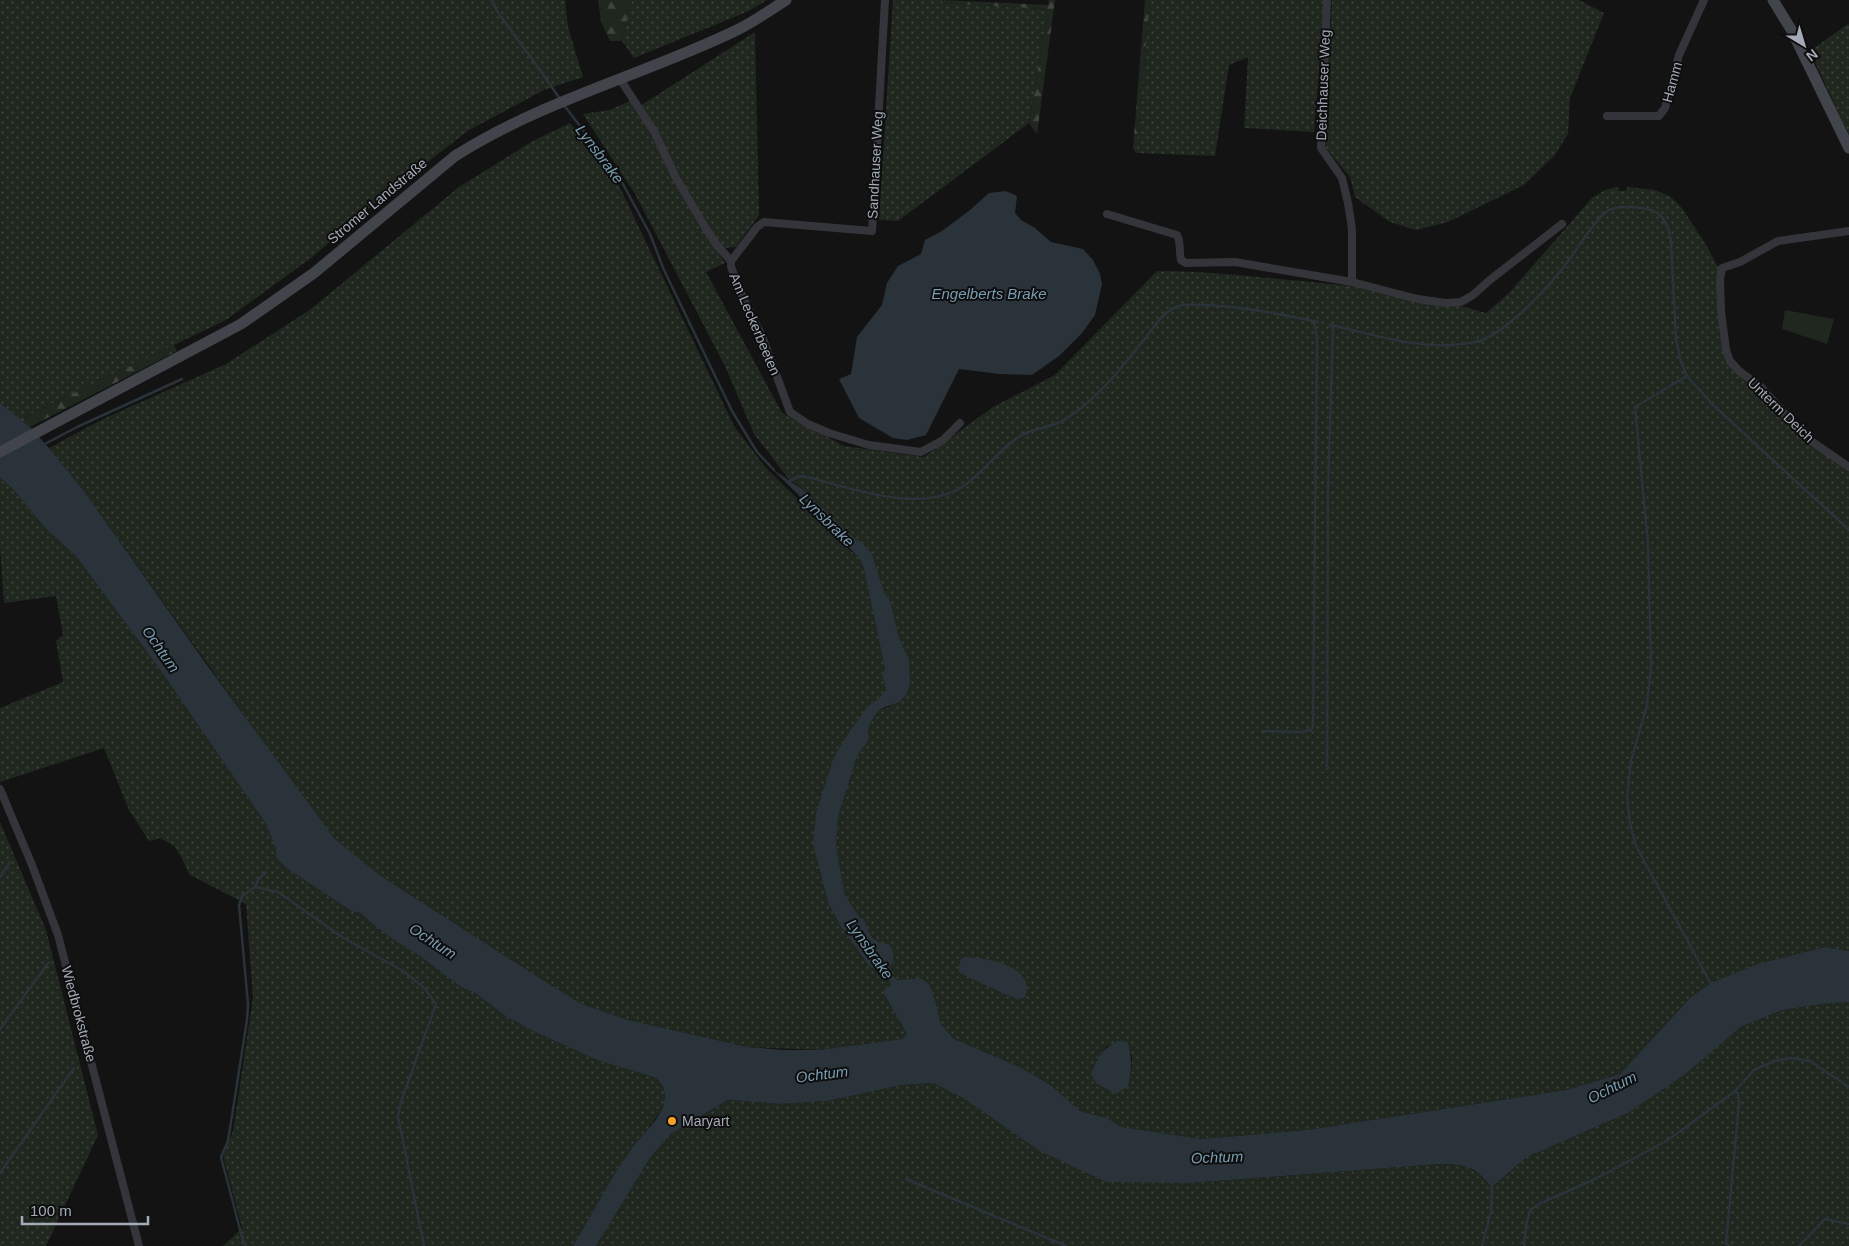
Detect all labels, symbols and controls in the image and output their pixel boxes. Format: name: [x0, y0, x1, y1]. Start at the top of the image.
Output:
north arrow: [1779, 20, 1829, 70]
street label: Deichhauser Weg: [1313, 29, 1333, 141]
text: N: [1803, 46, 1821, 65]
street label: Hamm: [1659, 60, 1685, 104]
street label: Sandhauser Weg: [864, 111, 886, 219]
water label: Lynsbrake: [572, 121, 628, 187]
street label: Stromer Landstraße: [324, 155, 430, 247]
street label: Am Leckerbeeten: [726, 270, 784, 378]
water label: Engelberts Brake: [931, 285, 1047, 302]
street label: Unterm Deich: [1745, 375, 1817, 445]
water label: Lynsbrake: [796, 490, 858, 550]
water label: Ochtum: [139, 623, 183, 675]
water label: Lynsbrake: [843, 916, 897, 982]
water label: Ochtum: [406, 920, 460, 962]
street label: Wiedbrokstraße: [58, 964, 100, 1064]
water label: Ochtum: [795, 1062, 849, 1086]
water label: Ochtum: [1585, 1068, 1639, 1106]
place label: Maryart: [682, 1113, 730, 1129]
marker: Maryart: [666, 1115, 678, 1127]
water label: Ochtum: [1190, 1148, 1244, 1166]
scale bar: [22, 1194, 149, 1226]
text: 100 m: [30, 1202, 72, 1219]

